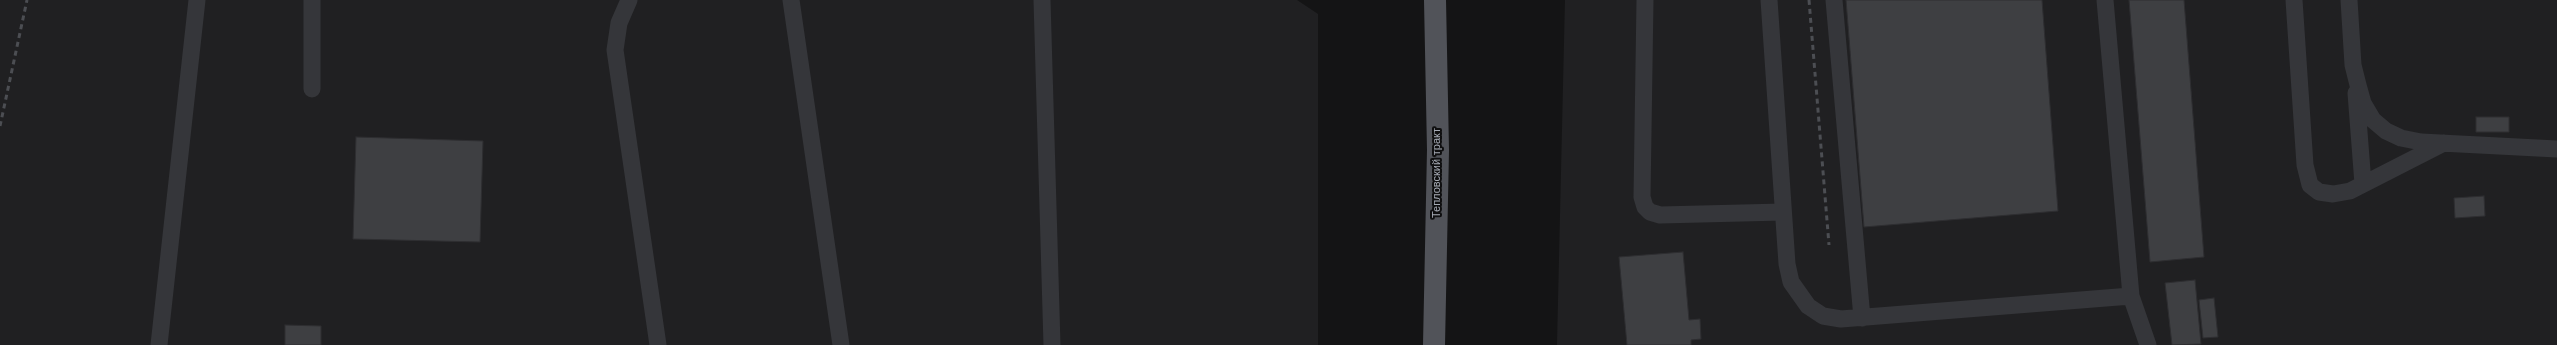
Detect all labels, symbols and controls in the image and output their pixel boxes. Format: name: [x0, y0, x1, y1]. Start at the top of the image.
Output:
street label: Тепловский тракт: [1430, 128, 1444, 218]

